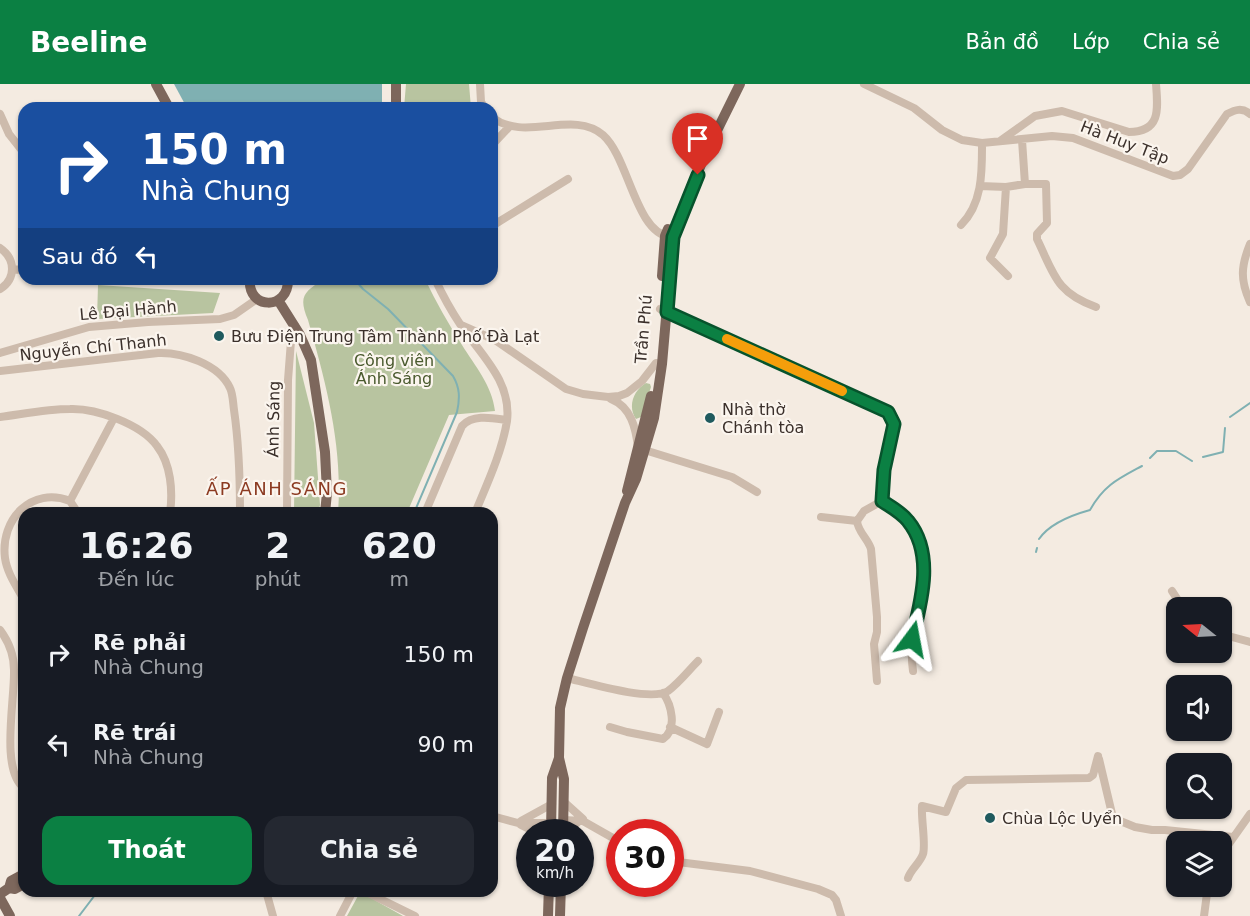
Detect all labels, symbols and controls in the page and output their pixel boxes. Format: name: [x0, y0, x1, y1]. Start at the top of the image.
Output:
text: Beeline: [30, 26, 147, 59]
text: Bản đồ: [965, 30, 1039, 54]
text: Lớp: [1072, 30, 1110, 54]
text: Chia sẻ: [1143, 30, 1220, 54]
pin: [672, 113, 723, 175]
street label: Hà Huy Tập: [1078, 117, 1172, 168]
icon: arrive: [681, 122, 714, 155]
text: 150 m: [141, 125, 287, 174]
icon: right: [42, 126, 120, 204]
text: Nhà Chung: [141, 175, 291, 206]
icon: left: [130, 240, 163, 273]
text: Sau đó: [42, 244, 118, 269]
street label: Trần Phú: [631, 294, 656, 365]
street label: Lê Đại Hành: [79, 297, 177, 324]
place label: Bưu Điện Trung Tâm Thành Phố Đà Lạt: [231, 327, 539, 346]
marker: Bưu Điện Trung Tâm Thành Phố Đà Lạt: [212, 329, 226, 343]
street label: Nguyễn Chí Thanh: [19, 330, 167, 365]
park label: Công viên Ánh Sáng: [354, 351, 434, 388]
street label: Ánh Sáng: [263, 381, 284, 457]
place label: Nhà thờ Chánh tòa: [722, 400, 804, 437]
marker: Nhà thờ Chánh tòa: [703, 411, 717, 425]
district label: ẤP ÁNH SÁNG: [206, 476, 348, 499]
text: 16:26: [79, 525, 194, 566]
text: 2: [265, 525, 290, 566]
text: 620: [362, 525, 437, 566]
text: Đến lúc: [98, 567, 174, 591]
text: phút: [255, 567, 301, 591]
text: m: [390, 567, 409, 591]
north arrow: [1166, 597, 1232, 663]
map controls: [1166, 597, 1232, 897]
position arrow: [880, 607, 944, 671]
text: Rẽ phải: [93, 630, 186, 655]
icon: right: [42, 638, 75, 671]
text: 150 m: [404, 642, 474, 667]
text: Nhà Chung: [93, 655, 204, 679]
button: sound: [1166, 675, 1232, 741]
text: Rẽ trái: [93, 720, 176, 745]
icon: left: [42, 728, 75, 761]
text: 90 m: [418, 732, 474, 757]
text: Nhà Chung: [93, 745, 204, 769]
button: search: [1166, 753, 1232, 819]
place label: Chùa Lộc Uyển: [1002, 809, 1122, 828]
marker: Chùa Lộc Uyển: [983, 811, 997, 825]
button: Thoát: [42, 816, 252, 885]
button: Chia sẻ: [264, 816, 474, 885]
speed limit sign: 30: [606, 819, 684, 897]
button: layers: [1166, 831, 1232, 897]
text: 20: [534, 833, 576, 868]
text: km/h: [536, 864, 574, 882]

